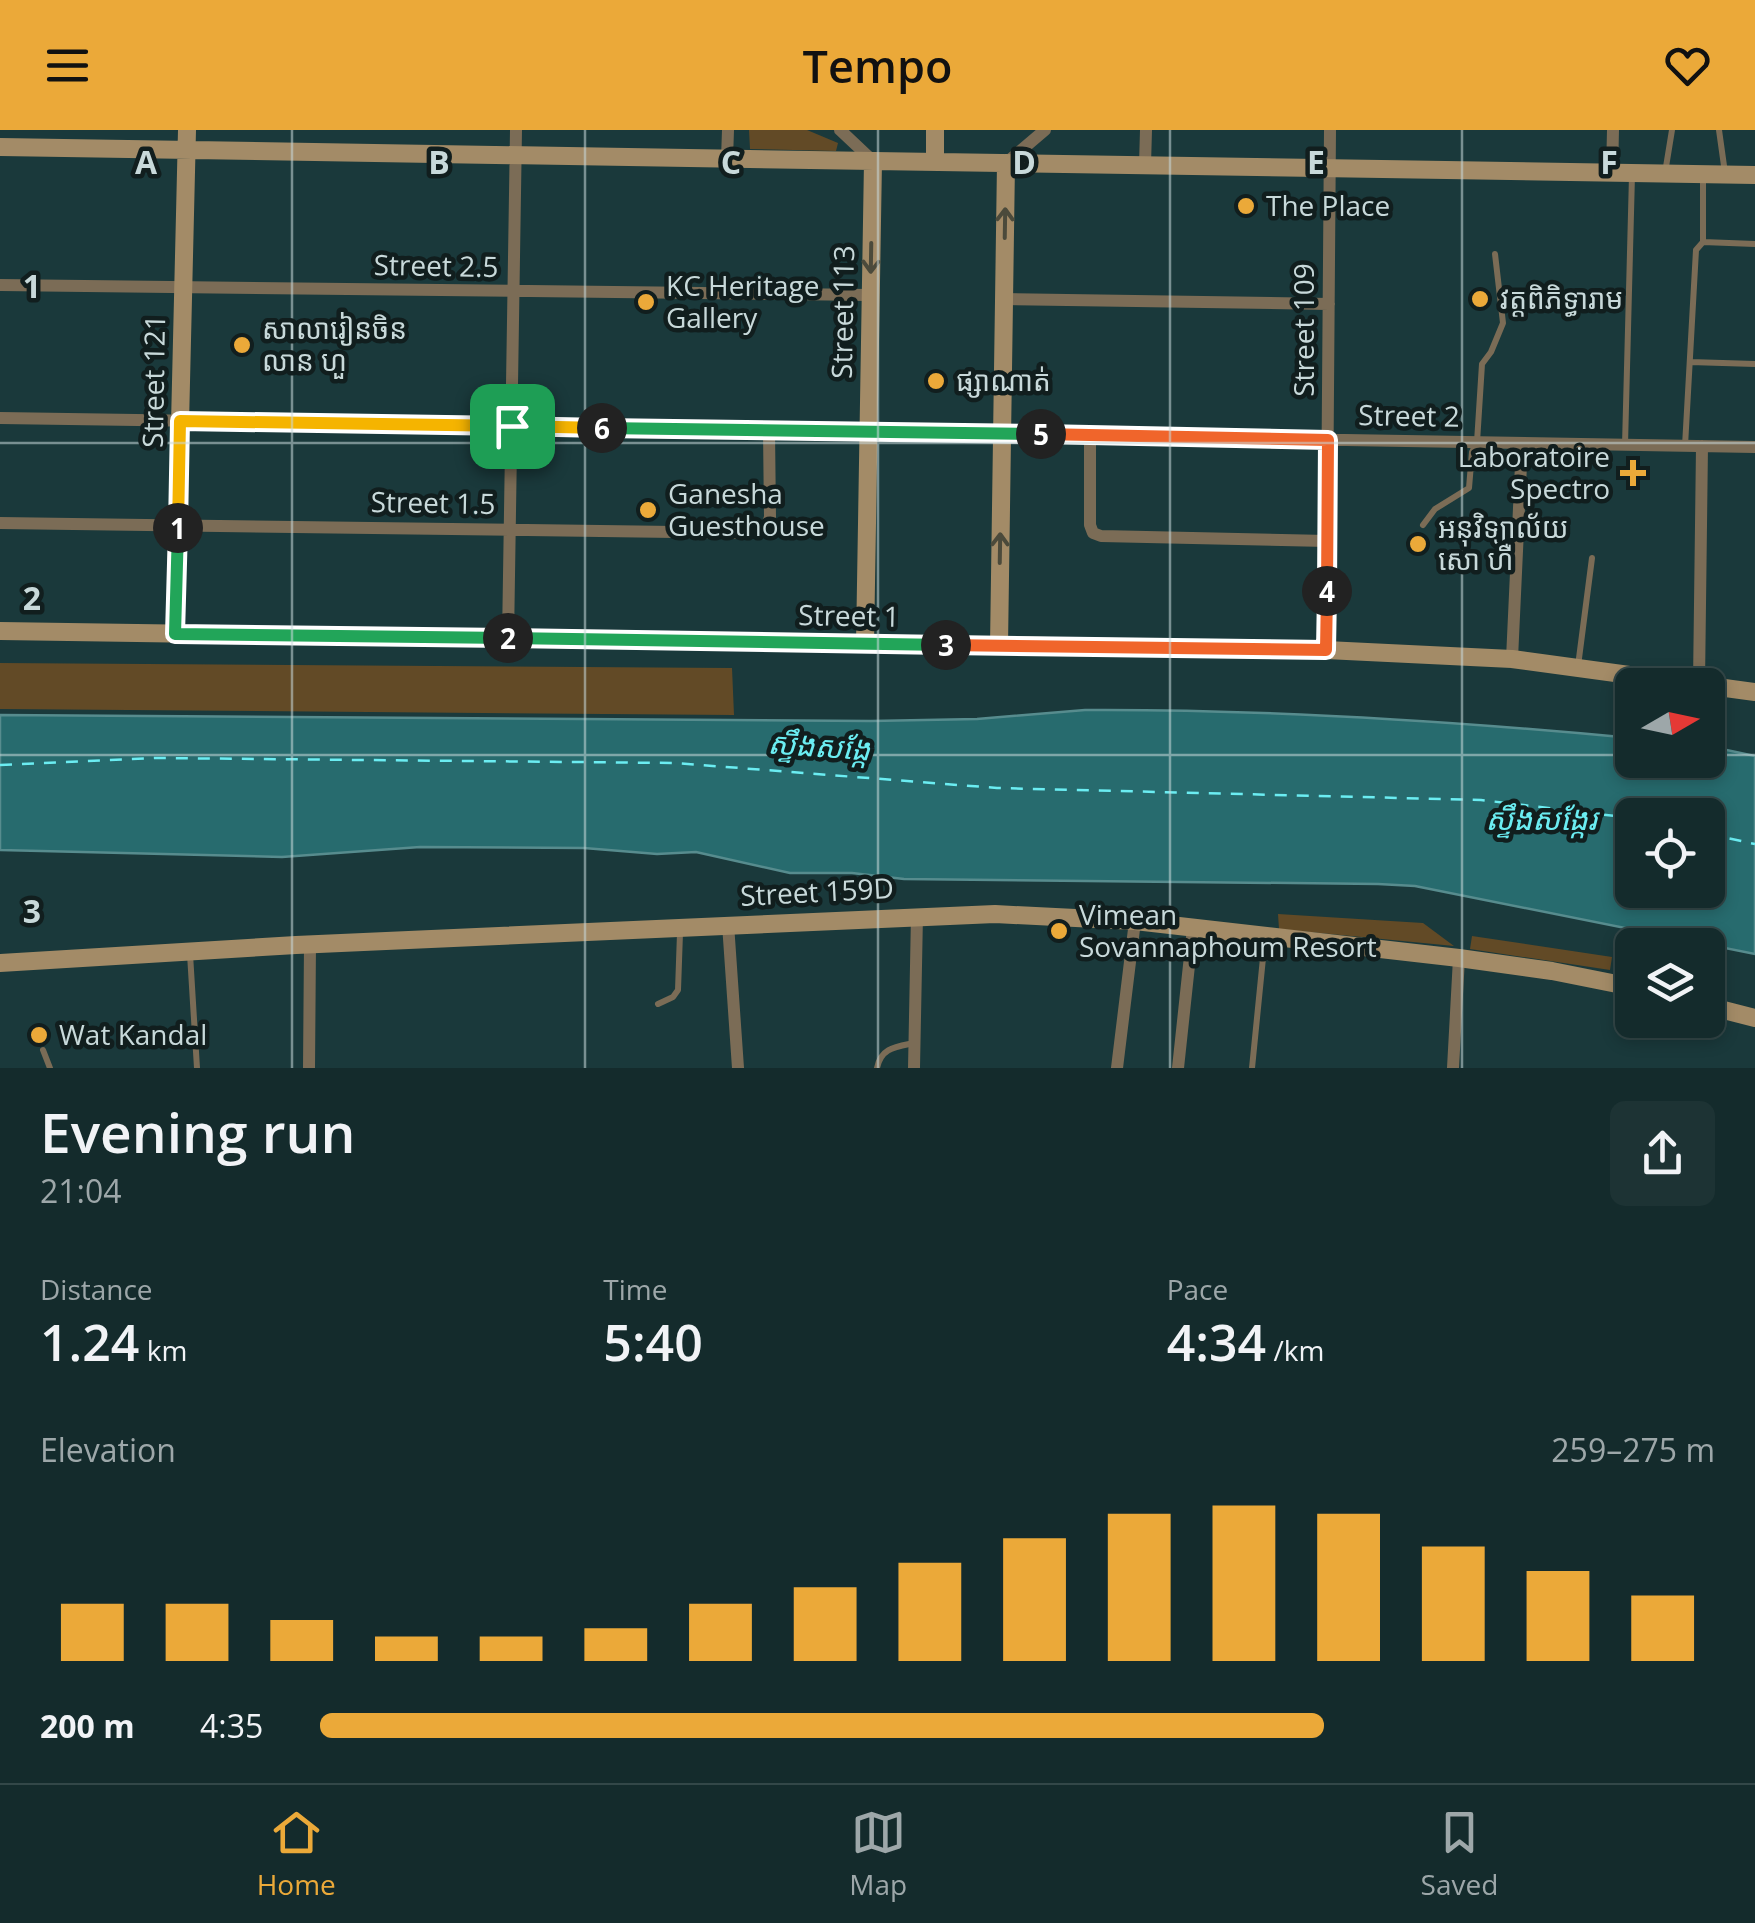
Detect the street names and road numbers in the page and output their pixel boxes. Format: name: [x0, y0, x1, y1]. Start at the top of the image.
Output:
street label: Street 2.5: [373, 245, 499, 285]
street label: Street 113: [822, 245, 862, 379]
street label: Street 109: [1284, 263, 1322, 397]
street label: Street 121: [133, 314, 173, 448]
street label: Street 2: [1358, 395, 1460, 435]
street label: Street 1.5: [370, 482, 496, 522]
street label: Street 1: [798, 595, 900, 635]
street label: Street 159D: [739, 868, 895, 914]

